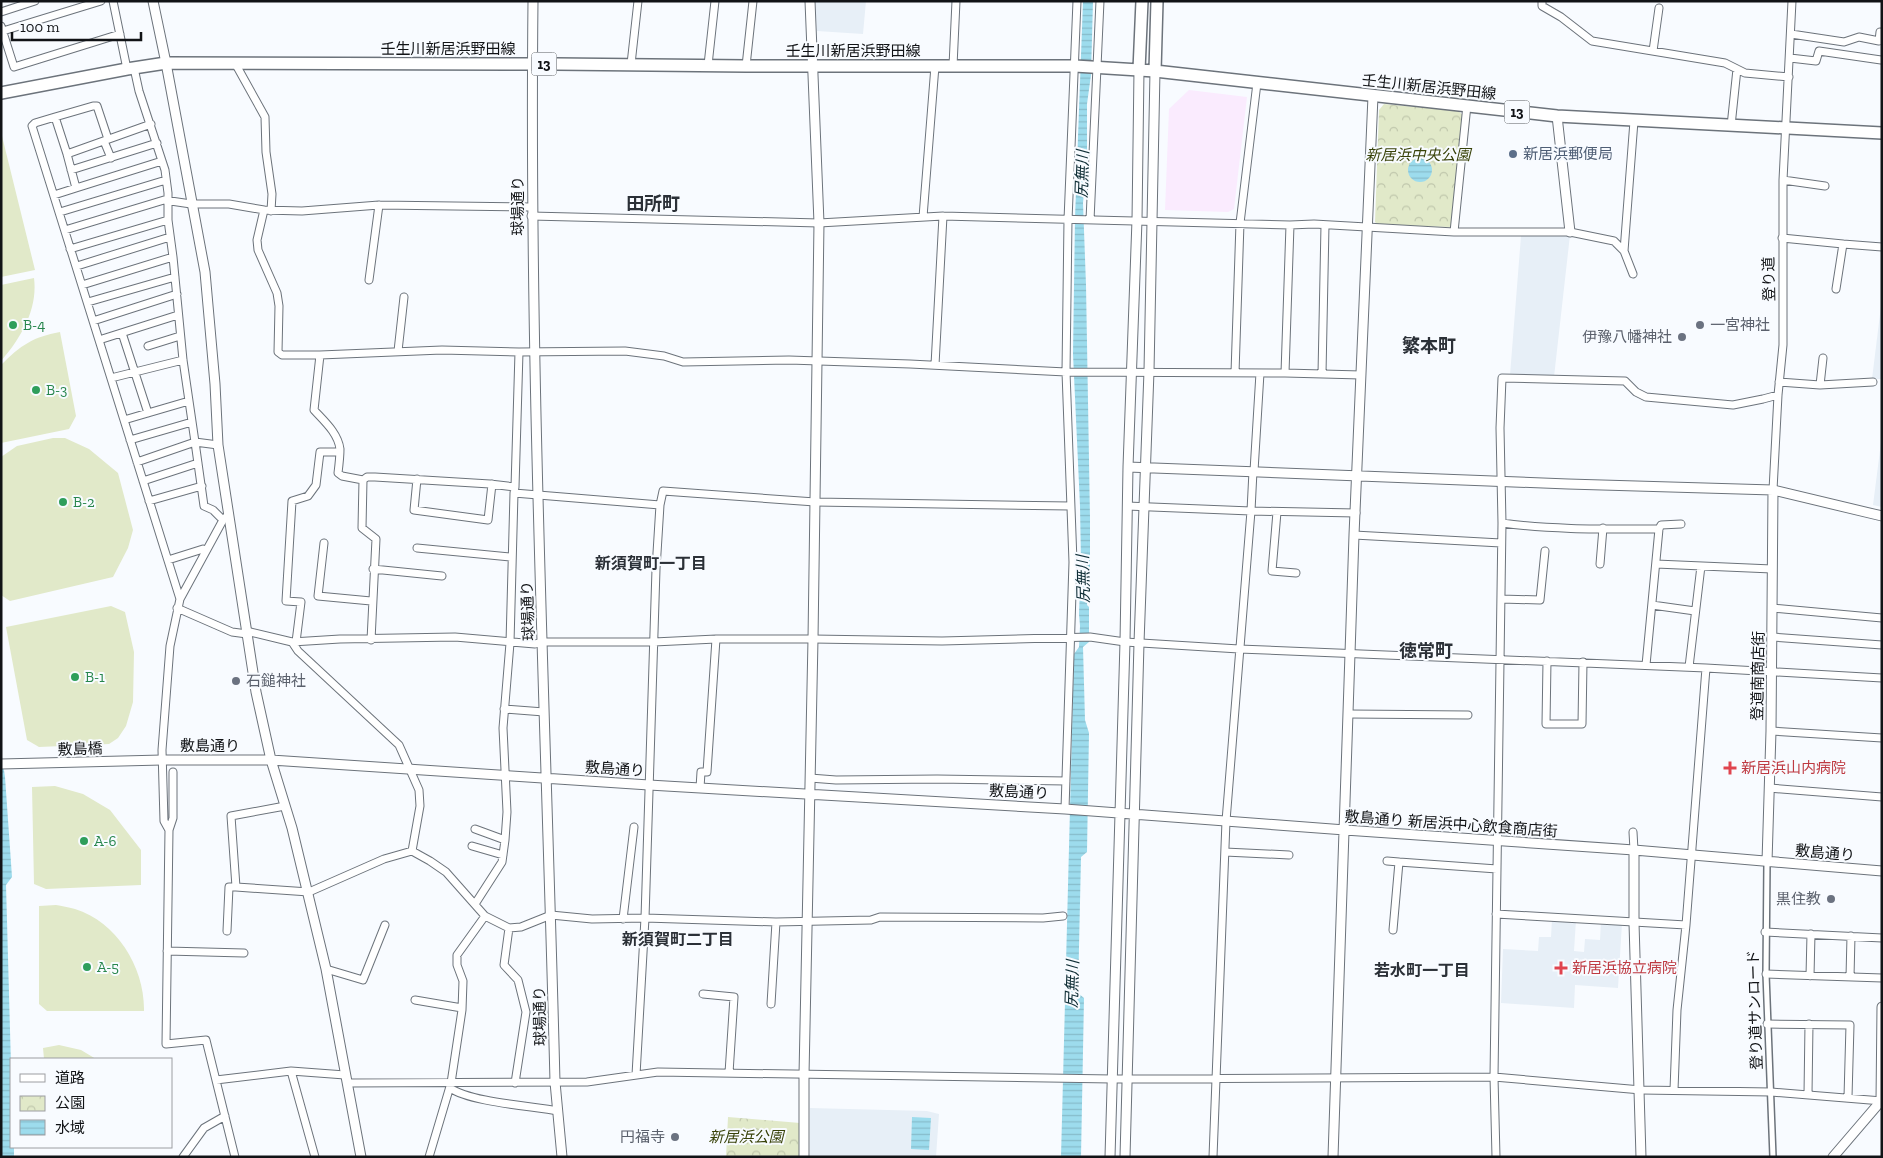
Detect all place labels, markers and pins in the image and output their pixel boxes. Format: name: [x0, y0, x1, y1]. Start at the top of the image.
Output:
place label: 新居浜郵便局: [1523, 145, 1613, 163]
marker: 新居浜郵便局: [1507, 148, 1519, 160]
place label: B-4: [23, 316, 45, 334]
place label: 一宮神社: [1710, 316, 1770, 334]
marker: B-4: [7, 319, 19, 331]
marker: 一宮神社: [1694, 319, 1706, 331]
place label: 伊豫八幡神社: [1582, 328, 1672, 346]
marker: 伊豫八幡神社: [1676, 331, 1688, 343]
place label: B-3: [46, 381, 67, 399]
marker: B-3: [30, 384, 42, 396]
place label: B-2: [73, 493, 95, 511]
marker: B-2: [57, 496, 69, 508]
place label: B-1: [85, 668, 105, 686]
marker: B-1: [69, 671, 81, 683]
place label: 石鎚神社: [246, 672, 306, 690]
marker: 石鎚神社: [230, 675, 242, 687]
place label: 新居浜山内病院: [1741, 759, 1846, 777]
marker: 新居浜山内病院: [1723, 761, 1737, 775]
place label: A-6: [94, 832, 117, 850]
marker: A-6: [78, 835, 90, 847]
place label: 黒住教: [1776, 890, 1821, 908]
marker: 黒住教: [1825, 893, 1837, 905]
place label: A-5: [97, 958, 119, 976]
place label: 新居浜協立病院: [1572, 959, 1677, 977]
marker: A-5: [81, 961, 93, 973]
marker: 新居浜協立病院: [1554, 961, 1568, 975]
place label: 円福寺: [620, 1128, 665, 1146]
marker: 円福寺: [669, 1131, 681, 1143]

